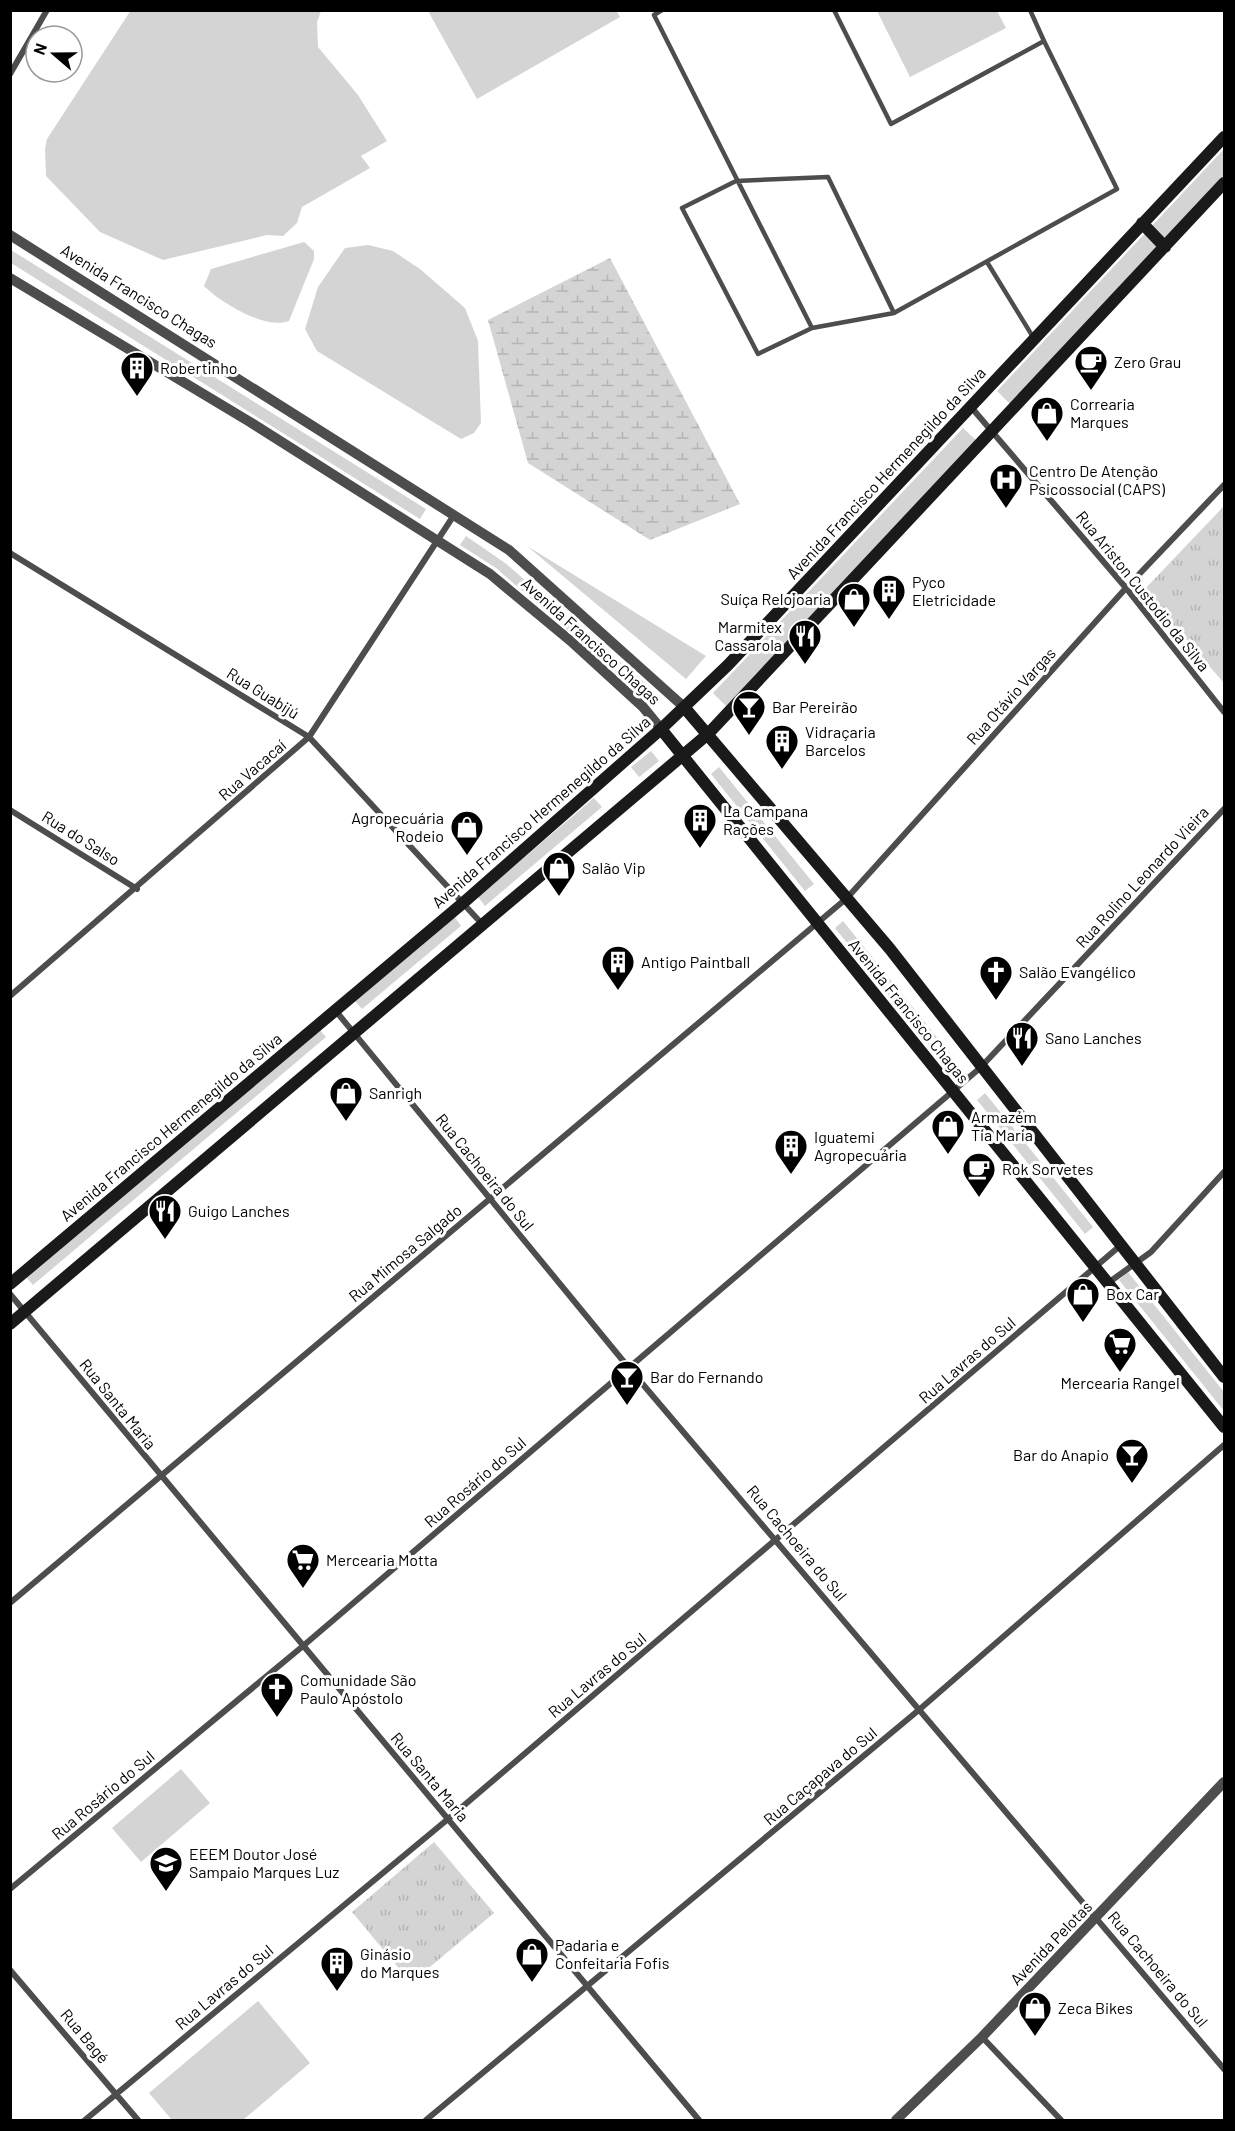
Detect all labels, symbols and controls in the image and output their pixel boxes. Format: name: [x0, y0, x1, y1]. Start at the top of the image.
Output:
north arrow: [24, 24, 84, 84]
text: N: [29, 40, 50, 57]
street label: Avenida Francisco Chagas: [58, 240, 221, 351]
cafe icon: Zero Grau: [1073, 344, 1109, 391]
building icon: Robertinho: [119, 350, 155, 397]
place label: Zero Grau: [1114, 352, 1181, 371]
place label: Robertinho: [160, 358, 237, 377]
street label: Avenida Francisco Hermenegildo da Silva: [782, 363, 989, 583]
place label: Correaria Marques: [1070, 394, 1135, 431]
shop icon: Correaria Marques: [1029, 395, 1065, 442]
place label: Centro De Atenção Psicossocial (CAPS): [1029, 461, 1166, 498]
hospital icon: Centro De Atenção Psicossocial (CAPS): [988, 462, 1024, 509]
street label: Rua Ariston Custodio da Silva: [1073, 507, 1214, 675]
place label: Pyco Eletricidade: [912, 572, 996, 609]
street label: Avenida Francisco Chagas: [518, 573, 665, 708]
building icon: Pyco Eletricidade: [871, 573, 907, 620]
shop icon: Suíça Relojoaria: [836, 581, 872, 628]
place label: Suíça Relojoaria: [720, 589, 831, 608]
place label: Marmitex Cassarola: [715, 617, 782, 654]
restaurant icon: Marmitex Cassarola: [787, 618, 823, 665]
street label: Rua Otávio Vargas: [962, 643, 1059, 748]
street label: Rua Guabijú: [224, 663, 303, 722]
bar icon: Bar Pereirão: [731, 689, 767, 736]
place label: Bar Pereirão: [772, 697, 858, 716]
street label: Avenida Francisco Hermenegildo da Silva: [428, 712, 654, 912]
place label: Vidraçaria Barcelos: [805, 722, 876, 759]
building icon: Vidraçaria Barcelos: [764, 723, 800, 770]
street label: Rua Vacacaí: [214, 735, 290, 804]
place label: La Campana Rações: [723, 801, 808, 838]
building icon: La Campana Rações: [682, 802, 718, 849]
street label: Rua Rolino Leonardo Vieira: [1071, 802, 1212, 951]
street label: Rua do Salso: [39, 806, 124, 869]
place label: Agropecuária Rodeio: [351, 808, 444, 845]
shop icon: Agropecuária Rodeio: [449, 809, 485, 856]
shop icon: Salão Vip: [541, 850, 577, 897]
place label: Salão Vip: [582, 858, 645, 877]
street label: Avenida Francisco Chagas: [845, 935, 974, 1087]
building icon: Antigo Paintball: [600, 944, 636, 991]
place label: Antigo Paintball: [641, 952, 750, 971]
church icon: Salão Evangélico: [978, 954, 1014, 1001]
place label: Salão Evangélico: [1019, 962, 1136, 981]
restaurant icon: Sano Lanches: [1004, 1020, 1040, 1067]
street label: Avenida Francisco Hermenegildo da Silva: [56, 1028, 285, 1225]
place label: Sano Lanches: [1045, 1028, 1142, 1047]
shop icon: Sanrigh: [328, 1075, 364, 1122]
place label: Sanrigh: [369, 1083, 422, 1102]
place label: Armazém Tia Maria: [971, 1107, 1037, 1144]
shop icon: Armazém Tia Maria: [930, 1108, 966, 1155]
street label: Rua Cachoeira do Sul: [432, 1109, 538, 1234]
place label: Iguatemi Agropecuária: [814, 1127, 907, 1164]
building icon: Iguatemi Agropecuária: [773, 1128, 809, 1175]
cafe icon: Rok Sorvetes: [961, 1151, 997, 1198]
place label: Rok Sorvetes: [1002, 1159, 1093, 1178]
restaurant icon: Guigo Lanches: [147, 1193, 183, 1240]
street label: Rua Mimosa Salgado: [344, 1200, 465, 1305]
place label: Guigo Lanches: [188, 1201, 290, 1220]
shop icon: Box Car: [1065, 1276, 1101, 1323]
place label: Box Car: [1106, 1284, 1159, 1303]
street label: Rua Lavras do Sul: [915, 1313, 1019, 1407]
supermarket icon: Mercearia Rangel: [1102, 1326, 1138, 1373]
street label: Rua Santa Maria: [76, 1355, 161, 1453]
bar icon: Bar do Fernando: [609, 1359, 645, 1406]
place label: Bar do Fernando: [650, 1367, 763, 1386]
place label: Mercearia Rangel: [1060, 1373, 1180, 1392]
street label: Rua Rosário do Sul: [420, 1432, 529, 1531]
bar icon: Bar do Anapio: [1114, 1437, 1150, 1484]
place label: Bar do Anapio: [1013, 1445, 1109, 1464]
street label: Rua Cachoeira do Sul: [743, 1481, 851, 1604]
supermarket icon: Mercearia Motta: [285, 1542, 321, 1589]
place label: Mercearia Motta: [326, 1550, 438, 1569]
street label: Rua Lavras do Sul: [544, 1628, 649, 1721]
place label: Comunidade São Paulo Apóstolo: [300, 1670, 416, 1707]
church icon: Comunidade São Paulo Apóstolo: [259, 1671, 295, 1718]
street label: Rua Caçapava do Sul: [759, 1723, 880, 1829]
street label: Rua Santa Maria: [388, 1728, 473, 1825]
street label: Rua Rosário do Sul: [47, 1746, 158, 1843]
place label: EEEM Doutor José Sampaio Marques Luz: [189, 1844, 339, 1881]
school or university icon: EEEM Doutor José Sampaio Marques Luz: [148, 1845, 184, 1892]
street label: Avenida Pelotas: [1006, 1897, 1096, 1989]
street label: Rua Cachoeira do Sul: [1104, 1907, 1212, 2030]
place label: Padaria e Confeitaria Fofis: [555, 1935, 670, 1972]
shop icon: Padaria e Confeitaria Fofis: [514, 1936, 550, 1983]
street label: Rua Lavras do Sul: [171, 1940, 276, 2033]
place label: Ginásio do Marques: [360, 1944, 439, 1981]
building icon: Ginásio do Marques: [319, 1945, 355, 1992]
shop icon: Zeca Bikes: [1017, 1990, 1053, 2037]
place label: Zeca Bikes: [1058, 1998, 1133, 2017]
street label: Rua Bagé: [57, 2005, 114, 2067]

